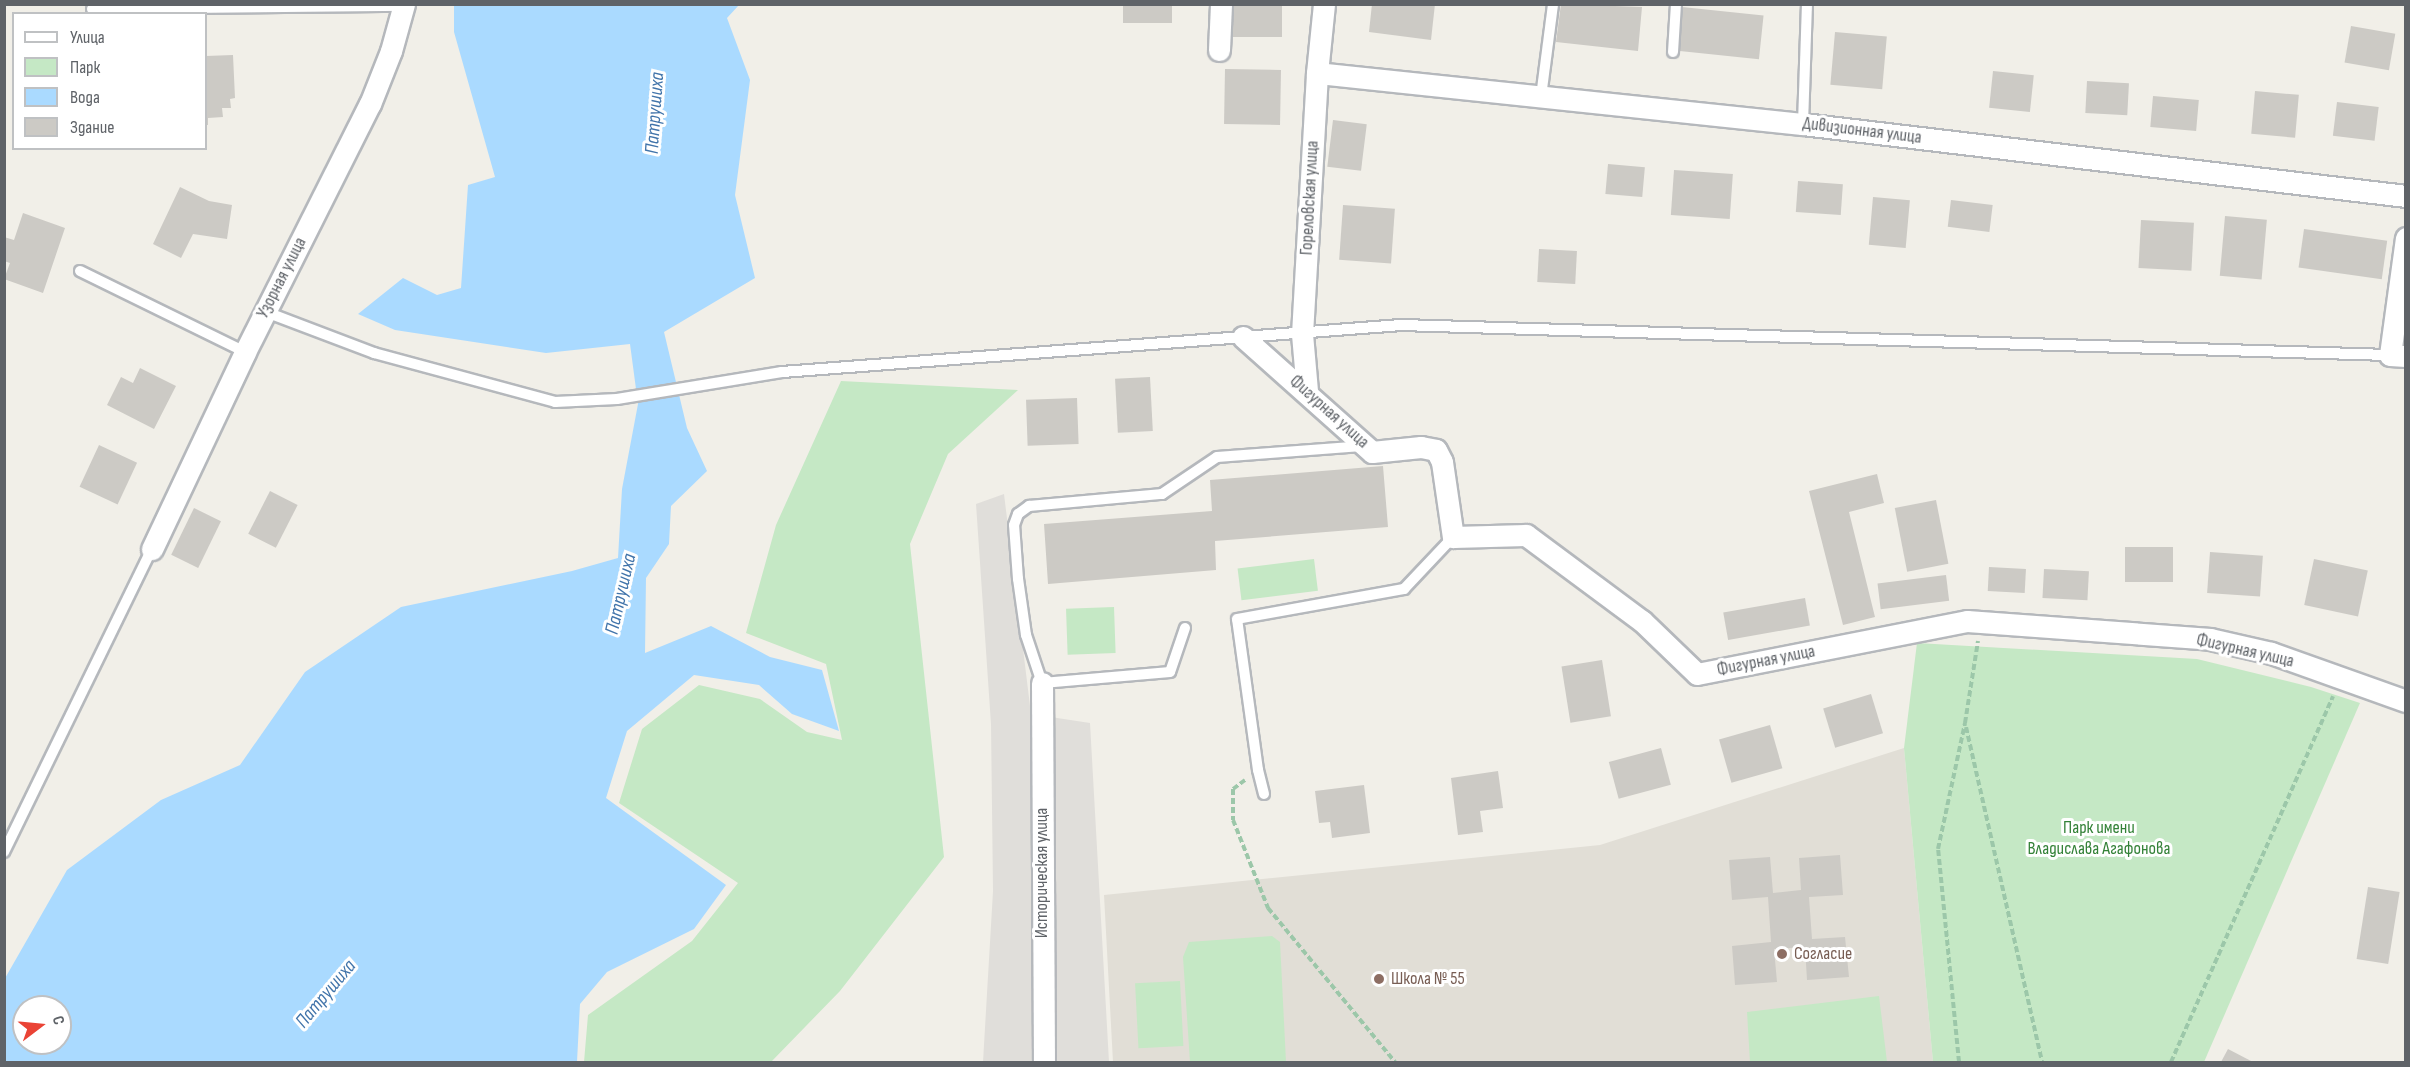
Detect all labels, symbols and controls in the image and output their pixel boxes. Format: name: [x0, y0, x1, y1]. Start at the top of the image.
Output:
legend: [12, 12, 207, 150]
text: Улица: [70, 27, 105, 48]
text: Парк: [70, 57, 100, 78]
water label: Патрушиха: [640, 71, 670, 155]
text: Вода: [70, 87, 100, 108]
street label: Дивизионная улица: [1801, 113, 1923, 149]
text: Здание: [70, 117, 115, 138]
street label: Гореловская улица: [1296, 140, 1324, 256]
street label: Узорная улица: [252, 234, 312, 322]
street label: Фигурная улица: [1285, 371, 1373, 453]
water label: Патрушиха: [600, 551, 642, 637]
street label: Фигурная улица: [2194, 629, 2296, 673]
street label: Фигурная улица: [1715, 641, 1817, 681]
street label: Историческая улица: [1031, 808, 1053, 938]
park label: Парк имени Владислава Агафонова: [2028, 818, 2170, 860]
place label: Согласие: [1794, 943, 1852, 965]
marker: Согласие: [1775, 947, 1789, 961]
water label: Патрушиха: [290, 955, 362, 1033]
place label: Школа № 55: [1391, 968, 1465, 990]
marker: Школа № 55: [1372, 972, 1386, 986]
north arrow: [12, 995, 72, 1055]
text: С: [48, 1014, 68, 1027]

